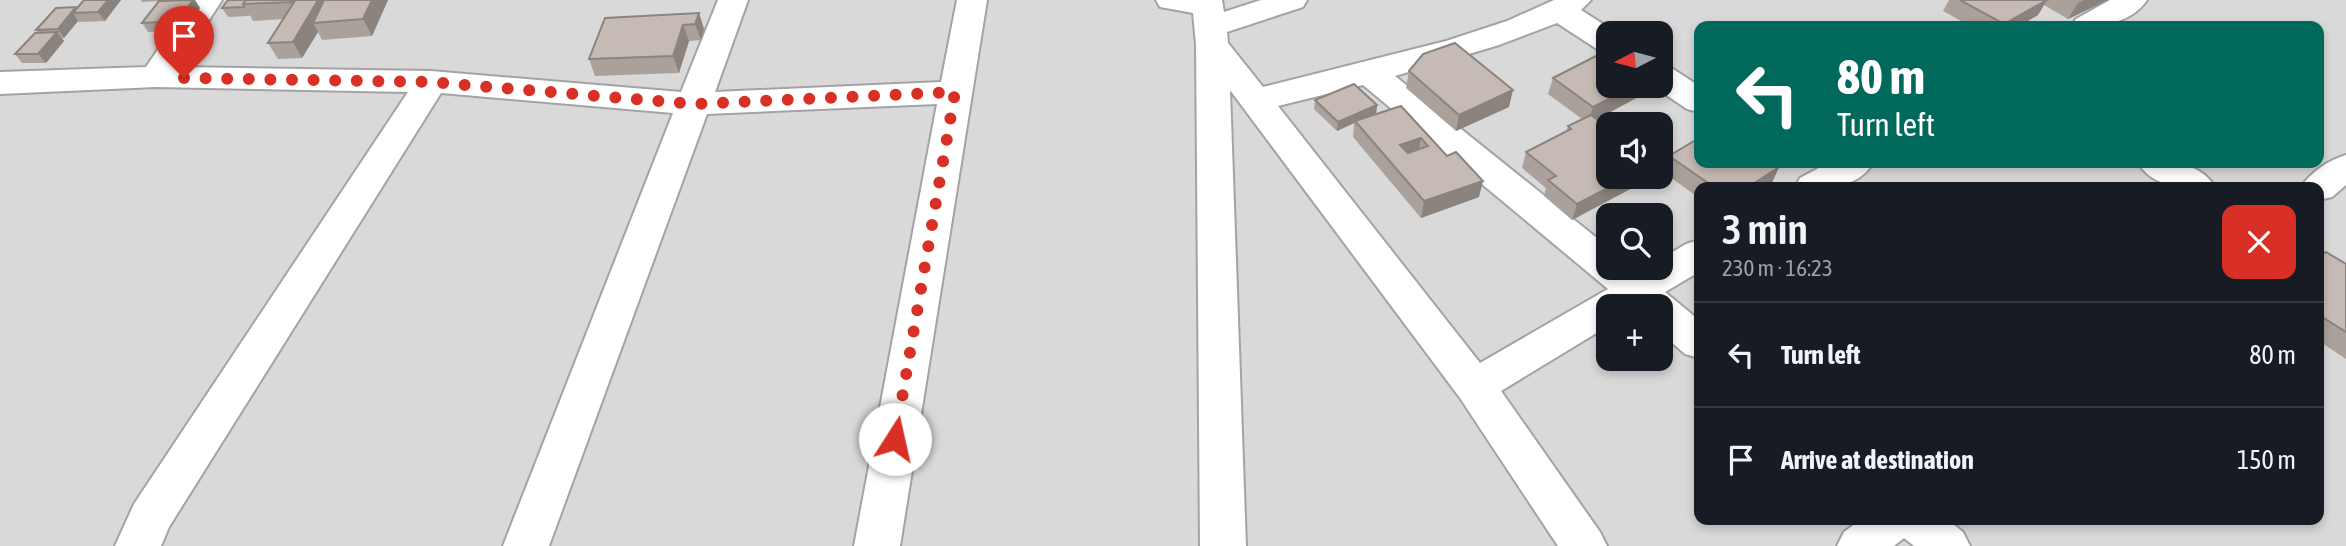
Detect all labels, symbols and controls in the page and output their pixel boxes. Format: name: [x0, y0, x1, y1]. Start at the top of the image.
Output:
pin: [154, 6, 214, 78]
icon: arrive: [165, 17, 203, 55]
north arrow: [1596, 21, 1673, 98]
map controls: [1596, 21, 1673, 371]
text: 80 m: [1837, 48, 1925, 104]
icon: left: [1722, 49, 1813, 140]
text: Turn left: [1837, 106, 1935, 143]
button: sound: [1596, 112, 1673, 189]
button: search: [1596, 203, 1673, 280]
text: 3 min: [1722, 205, 1808, 253]
button: close: [2222, 205, 2296, 279]
text: 230 m · 16:23: [1722, 255, 1833, 281]
button: +: [1596, 294, 1673, 371]
icon: left: [1722, 336, 1760, 374]
text: Turn left: [1781, 340, 1861, 370]
text: 80 m: [2249, 340, 2296, 370]
position arrow: [858, 402, 932, 476]
icon: arrive: [1722, 441, 1760, 479]
text: Arrive at destination: [1781, 445, 1974, 475]
text: 150 m: [2237, 445, 2296, 475]

